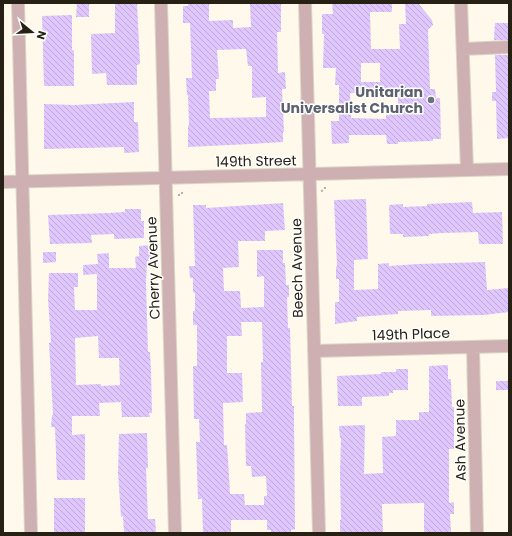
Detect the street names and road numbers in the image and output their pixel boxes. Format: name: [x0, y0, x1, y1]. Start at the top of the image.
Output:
street label: 149th Street: [215, 150, 297, 172]
street label: Cherry Avenue: [141, 216, 165, 320]
street label: Beech Avenue: [286, 218, 308, 318]
street label: 149th Place: [372, 323, 451, 345]
street label: Ash Avenue: [449, 399, 471, 481]

